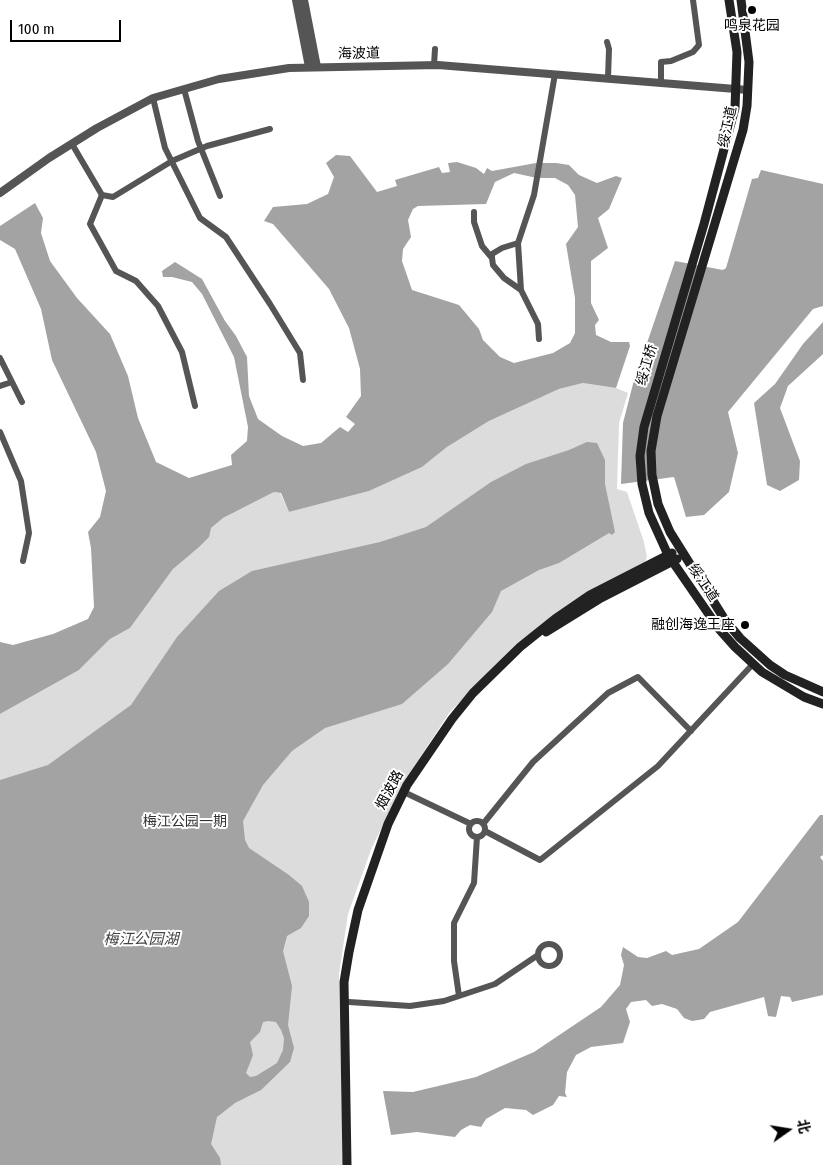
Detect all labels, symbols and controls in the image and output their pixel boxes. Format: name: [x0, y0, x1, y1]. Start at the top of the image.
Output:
marker: 鸣泉花园: [746, 4, 758, 16]
scale bar: [12, 10, 124, 42]
place label: 鸣泉花园: [724, 18, 780, 34]
text: 100 m: [18, 20, 55, 38]
street label: 海波道: [338, 45, 380, 63]
street label: 绥江道: [715, 105, 741, 149]
street label: 绥江桥: [633, 342, 661, 388]
street label: 绥江道: [684, 561, 722, 605]
place label: 融创海逸王座: [651, 617, 735, 633]
marker: 融创海逸王座: [739, 619, 751, 631]
street label: 烟波路: [373, 768, 407, 812]
park label: 梅江公园一期: [143, 814, 227, 830]
water label: 梅江公园湖: [104, 931, 178, 949]
north arrow: [763, 1105, 813, 1155]
text: 北: [793, 1118, 813, 1135]

